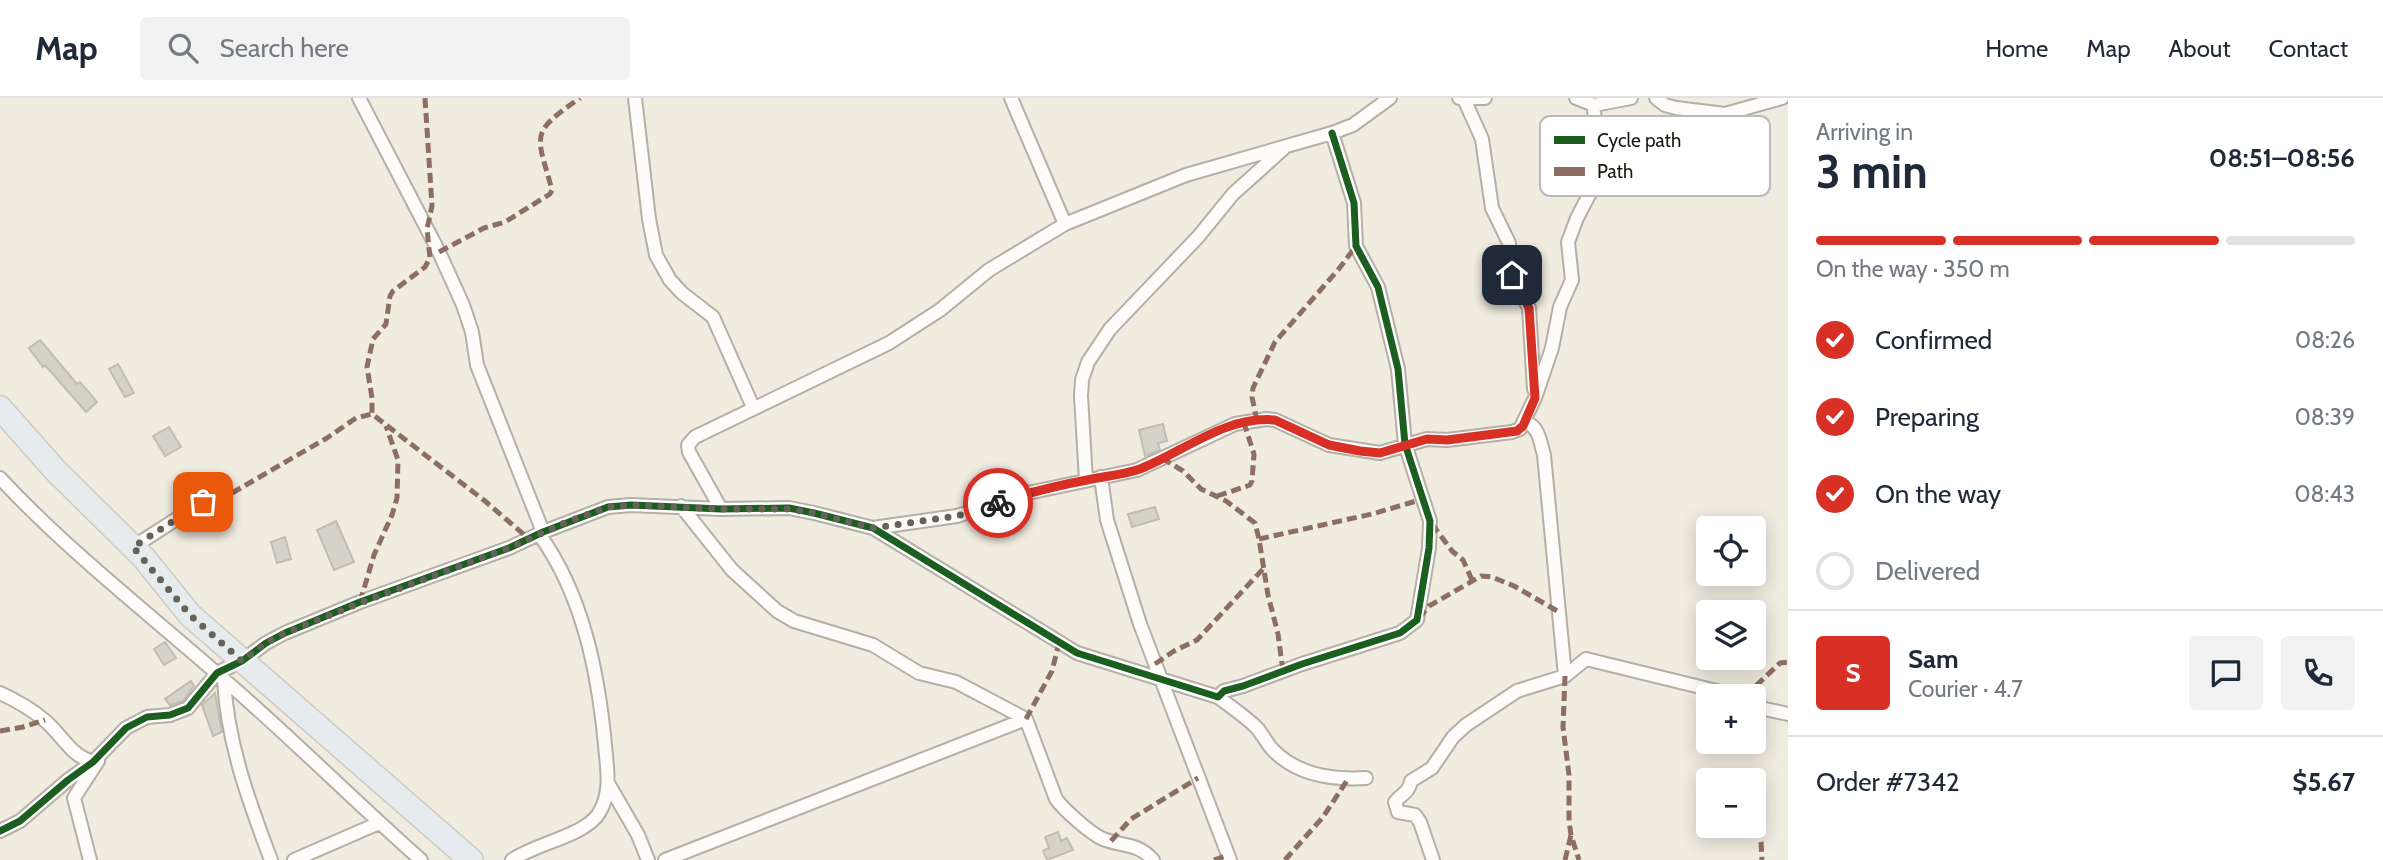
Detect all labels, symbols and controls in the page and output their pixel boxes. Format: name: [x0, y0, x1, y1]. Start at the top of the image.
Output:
search box: [140, 17, 630, 80]
text: Map: [35, 28, 98, 68]
icon: search: [164, 29, 202, 67]
text: Search here: [220, 32, 349, 64]
text: Home: [1985, 34, 2048, 63]
text: Map: [2086, 34, 2131, 63]
text: About: [2169, 34, 2231, 63]
text: Contact: [2269, 34, 2348, 63]
legend: [1540, 116, 1770, 196]
text: Arriving in: [1816, 118, 1913, 146]
text: Cycle path: [1597, 129, 1681, 152]
text: 08:51–08:56: [2209, 142, 2355, 174]
text: 3 min: [1816, 144, 1928, 200]
text: Path: [1597, 160, 1633, 183]
pin: [1482, 245, 1542, 305]
text: On the way · 350 m: [1816, 255, 2010, 283]
icon: home: [1493, 256, 1531, 294]
icon: check: [1816, 321, 1854, 359]
text: Confirmed: [1875, 324, 1992, 356]
text: 08:26: [2295, 326, 2355, 354]
icon: check: [1816, 398, 1854, 436]
text: Preparing: [1875, 401, 1979, 433]
text: 08:39: [2295, 403, 2355, 431]
courier: [963, 468, 1033, 538]
pin: [173, 472, 233, 532]
icon: check: [1816, 475, 1854, 513]
text: On the way: [1875, 478, 2001, 510]
text: 08:43: [2294, 480, 2355, 508]
icon: bag: [184, 483, 222, 521]
icon: bike: [979, 484, 1017, 522]
map controls: [1696, 516, 1766, 838]
button: locate: [1696, 516, 1766, 586]
text: Delivered: [1875, 555, 1980, 587]
button: layers: [1696, 600, 1766, 670]
button: chat: [2189, 636, 2263, 710]
button: phone: [2281, 636, 2355, 710]
text: Sam: [1908, 643, 1959, 675]
text: S: [1845, 657, 1861, 689]
text: Courier · 4.7: [1908, 675, 2023, 703]
button: +: [1696, 684, 1766, 754]
text: Order #7342: [1816, 766, 1960, 798]
text: $5.67: [2292, 766, 2355, 798]
button: −: [1696, 768, 1766, 838]

